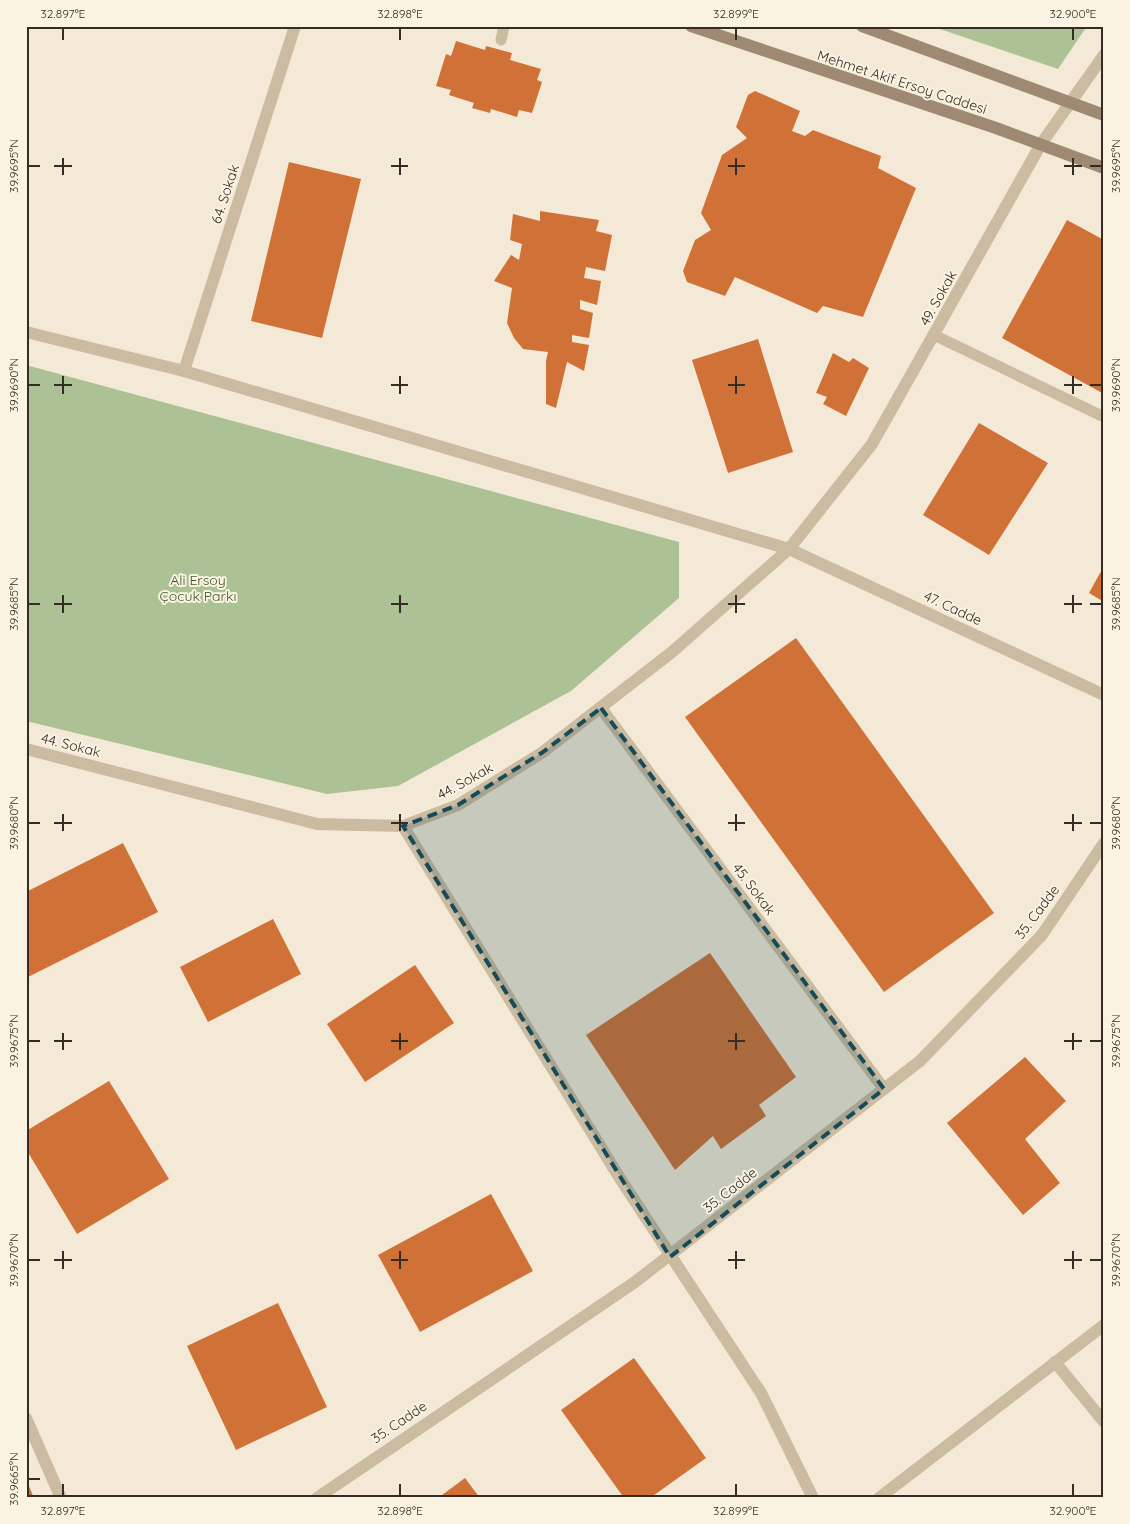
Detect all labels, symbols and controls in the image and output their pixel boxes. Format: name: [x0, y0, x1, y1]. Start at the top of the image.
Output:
text: 32.897°E: [41, 6, 86, 21]
text: 32.898°E: [377, 6, 423, 21]
text: 32.899°E: [713, 6, 759, 21]
text: 32.900°E: [1050, 6, 1097, 21]
street label: Mehmet Akif Ersoy Caddesi: [815, 46, 989, 118]
text: 39.9695°N: [6, 139, 21, 193]
text: 39.9695°N: [1108, 139, 1123, 193]
street label: 64. Sokak: [207, 162, 243, 226]
street label: 49. Sokak: [915, 267, 961, 329]
text: 39.9690°N: [6, 358, 21, 412]
text: 39.9690°N: [1108, 358, 1123, 412]
park label: Ali Ersoy Çocuk Parkı: [160, 571, 236, 605]
text: 39.9685°N: [6, 577, 21, 631]
text: 39.9685°N: [1108, 577, 1123, 631]
street label: 47. Cadde: [921, 587, 985, 629]
street label: 44. Sokak: [39, 729, 103, 761]
street label: 44. Sokak: [434, 758, 496, 804]
text: 39.9680°N: [6, 796, 21, 850]
text: 39.9680°N: [1108, 796, 1123, 850]
street label: 45. Sokak: [728, 859, 780, 919]
street label: 35. Cadde: [1011, 881, 1063, 943]
text: 39.9675°N: [6, 1014, 21, 1068]
text: 39.9675°N: [1108, 1014, 1123, 1068]
street label: 35. Cadde: [699, 1163, 761, 1217]
text: 39.9670°N: [6, 1233, 21, 1287]
text: 39.9670°N: [1108, 1233, 1123, 1287]
street label: 35. Cadde: [368, 1397, 430, 1447]
text: 39.9665°N: [6, 1452, 21, 1506]
text: 32.897°E: [41, 1503, 86, 1518]
text: 32.898°E: [377, 1503, 423, 1518]
text: 32.899°E: [713, 1503, 759, 1518]
text: 32.900°E: [1050, 1503, 1097, 1518]

